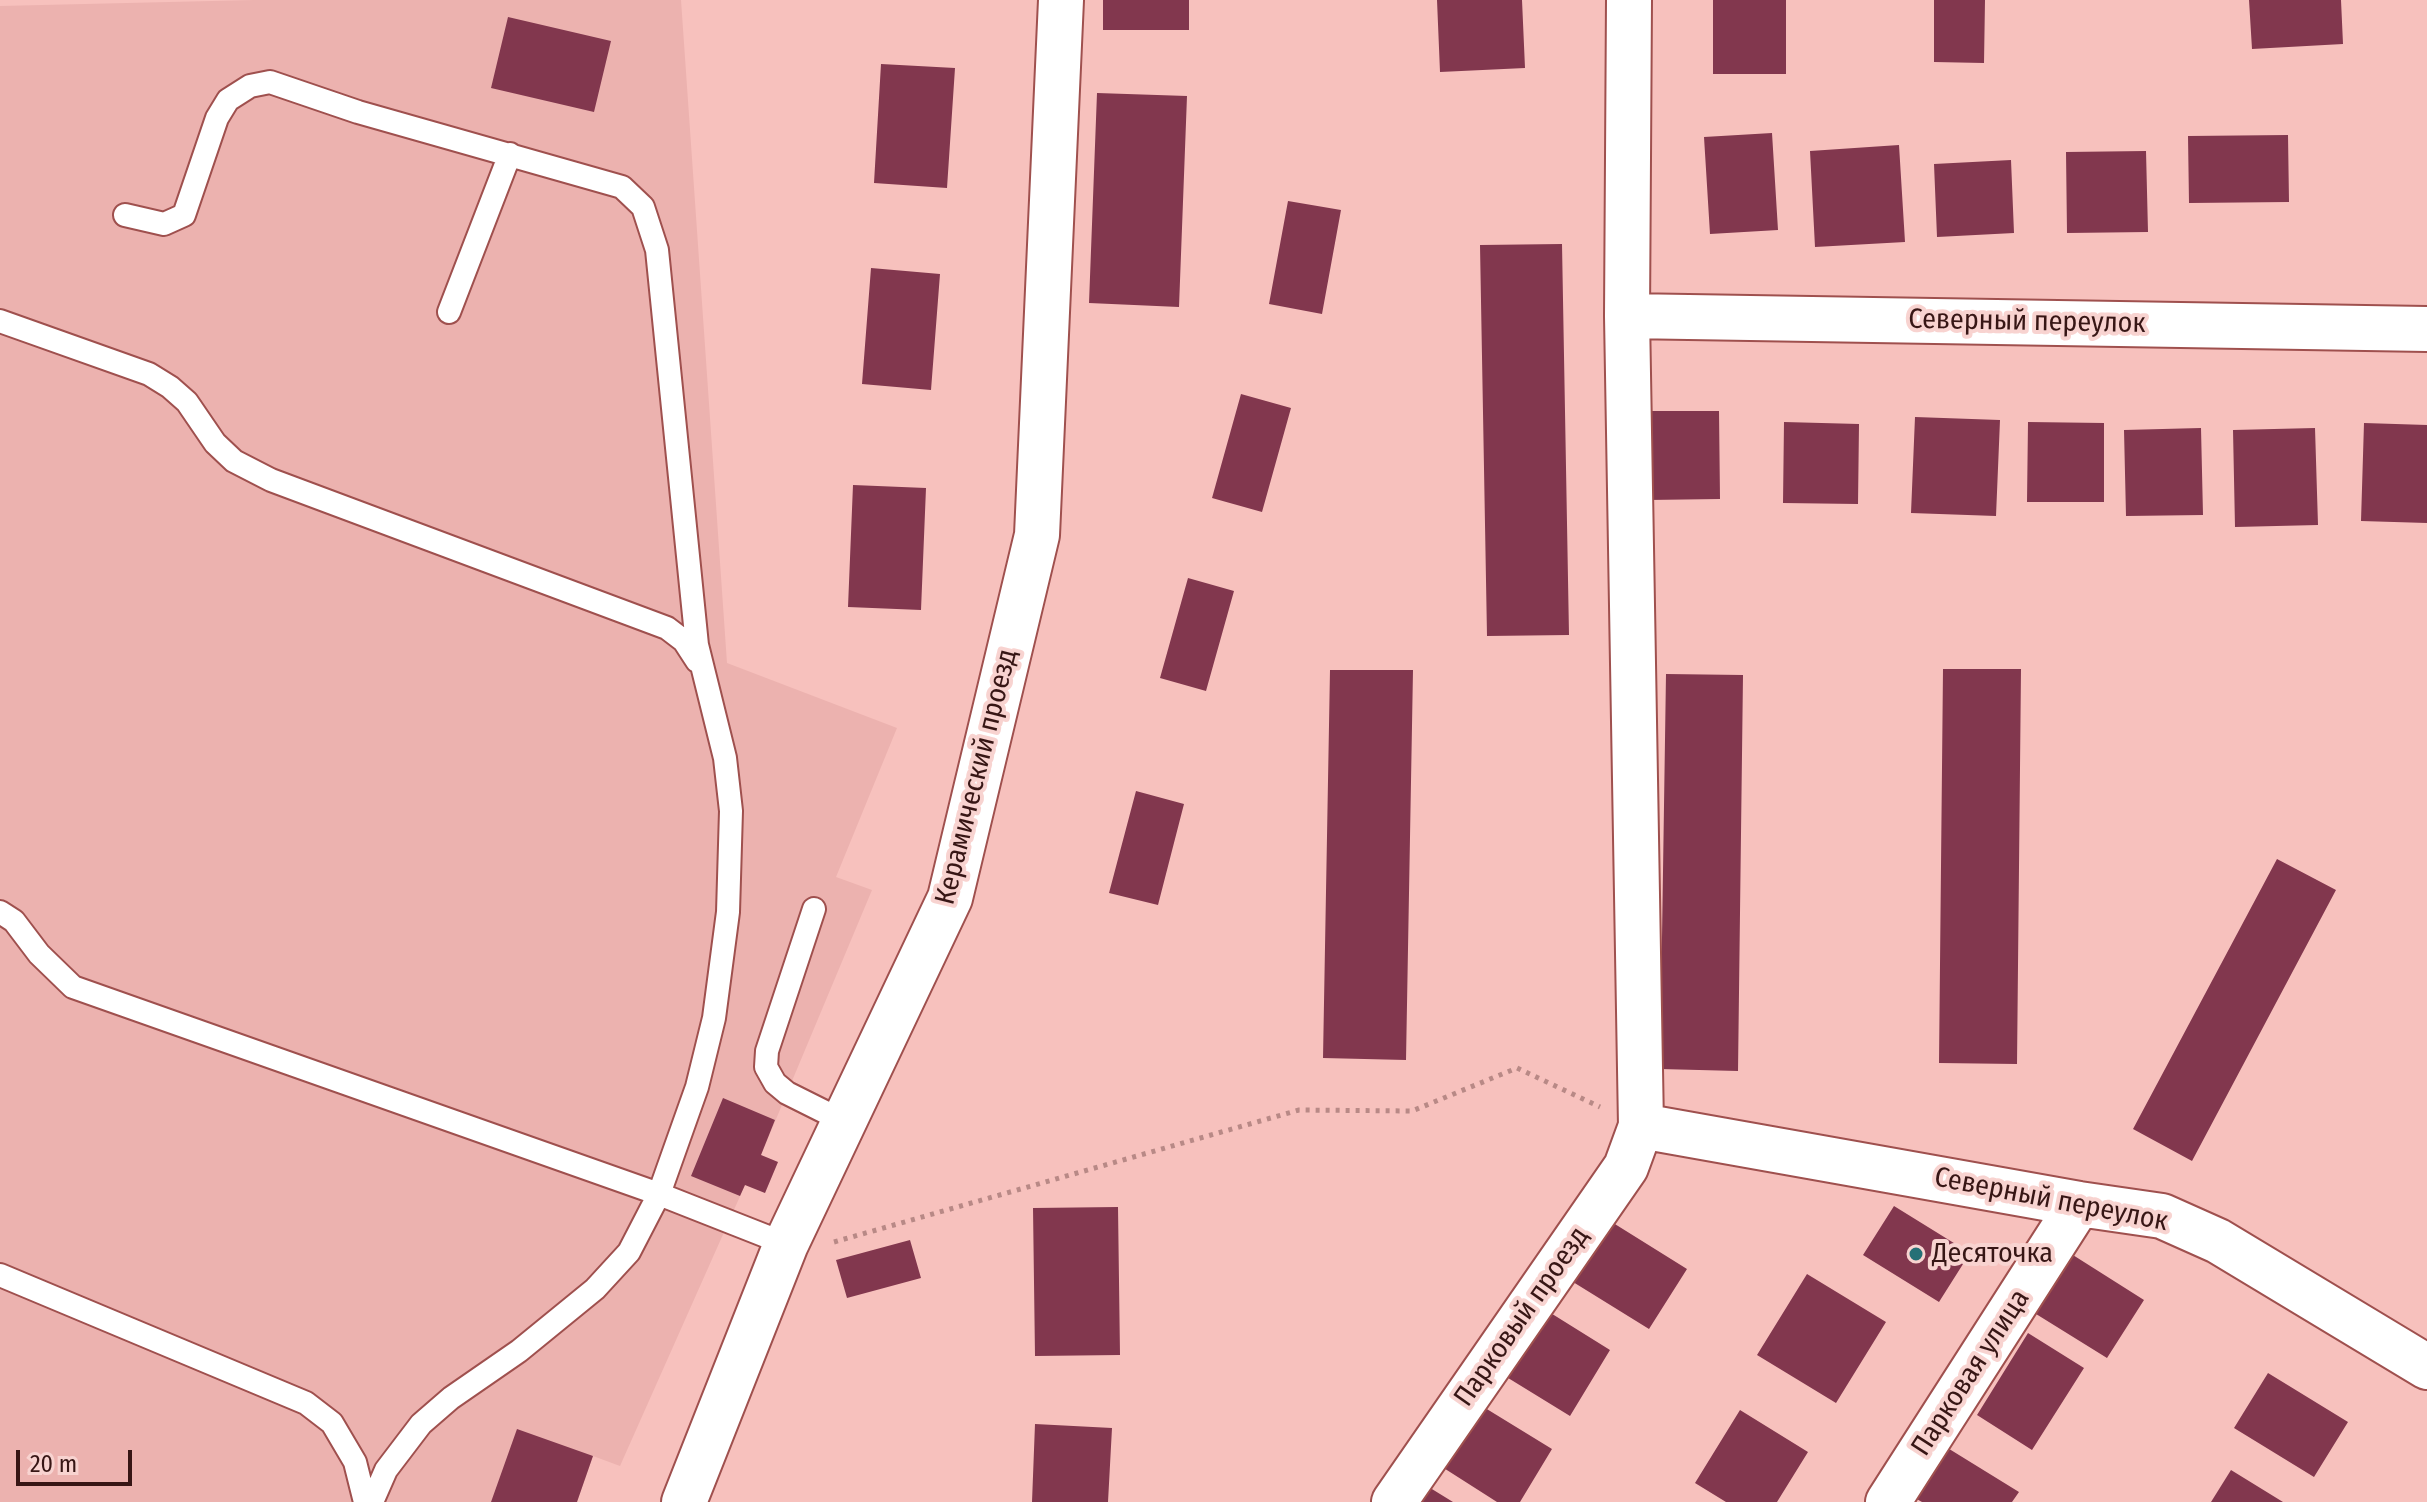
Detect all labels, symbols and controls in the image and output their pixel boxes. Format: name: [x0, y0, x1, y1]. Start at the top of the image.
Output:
street label: Северный переулок: [1908, 303, 2146, 341]
street label: Керамический проезд: [929, 646, 1025, 908]
street label: Северный переулок: [1931, 1161, 2171, 1239]
street label: Парковый проезд: [1448, 1221, 1596, 1413]
place label: Десяточка: [1932, 1237, 2053, 1271]
marker: Десяточка: [1907, 1245, 1925, 1263]
street label: Парковая улица: [1905, 1284, 2037, 1462]
scale bar: [20, 1434, 136, 1484]
text: 20 m: [30, 1450, 77, 1478]

